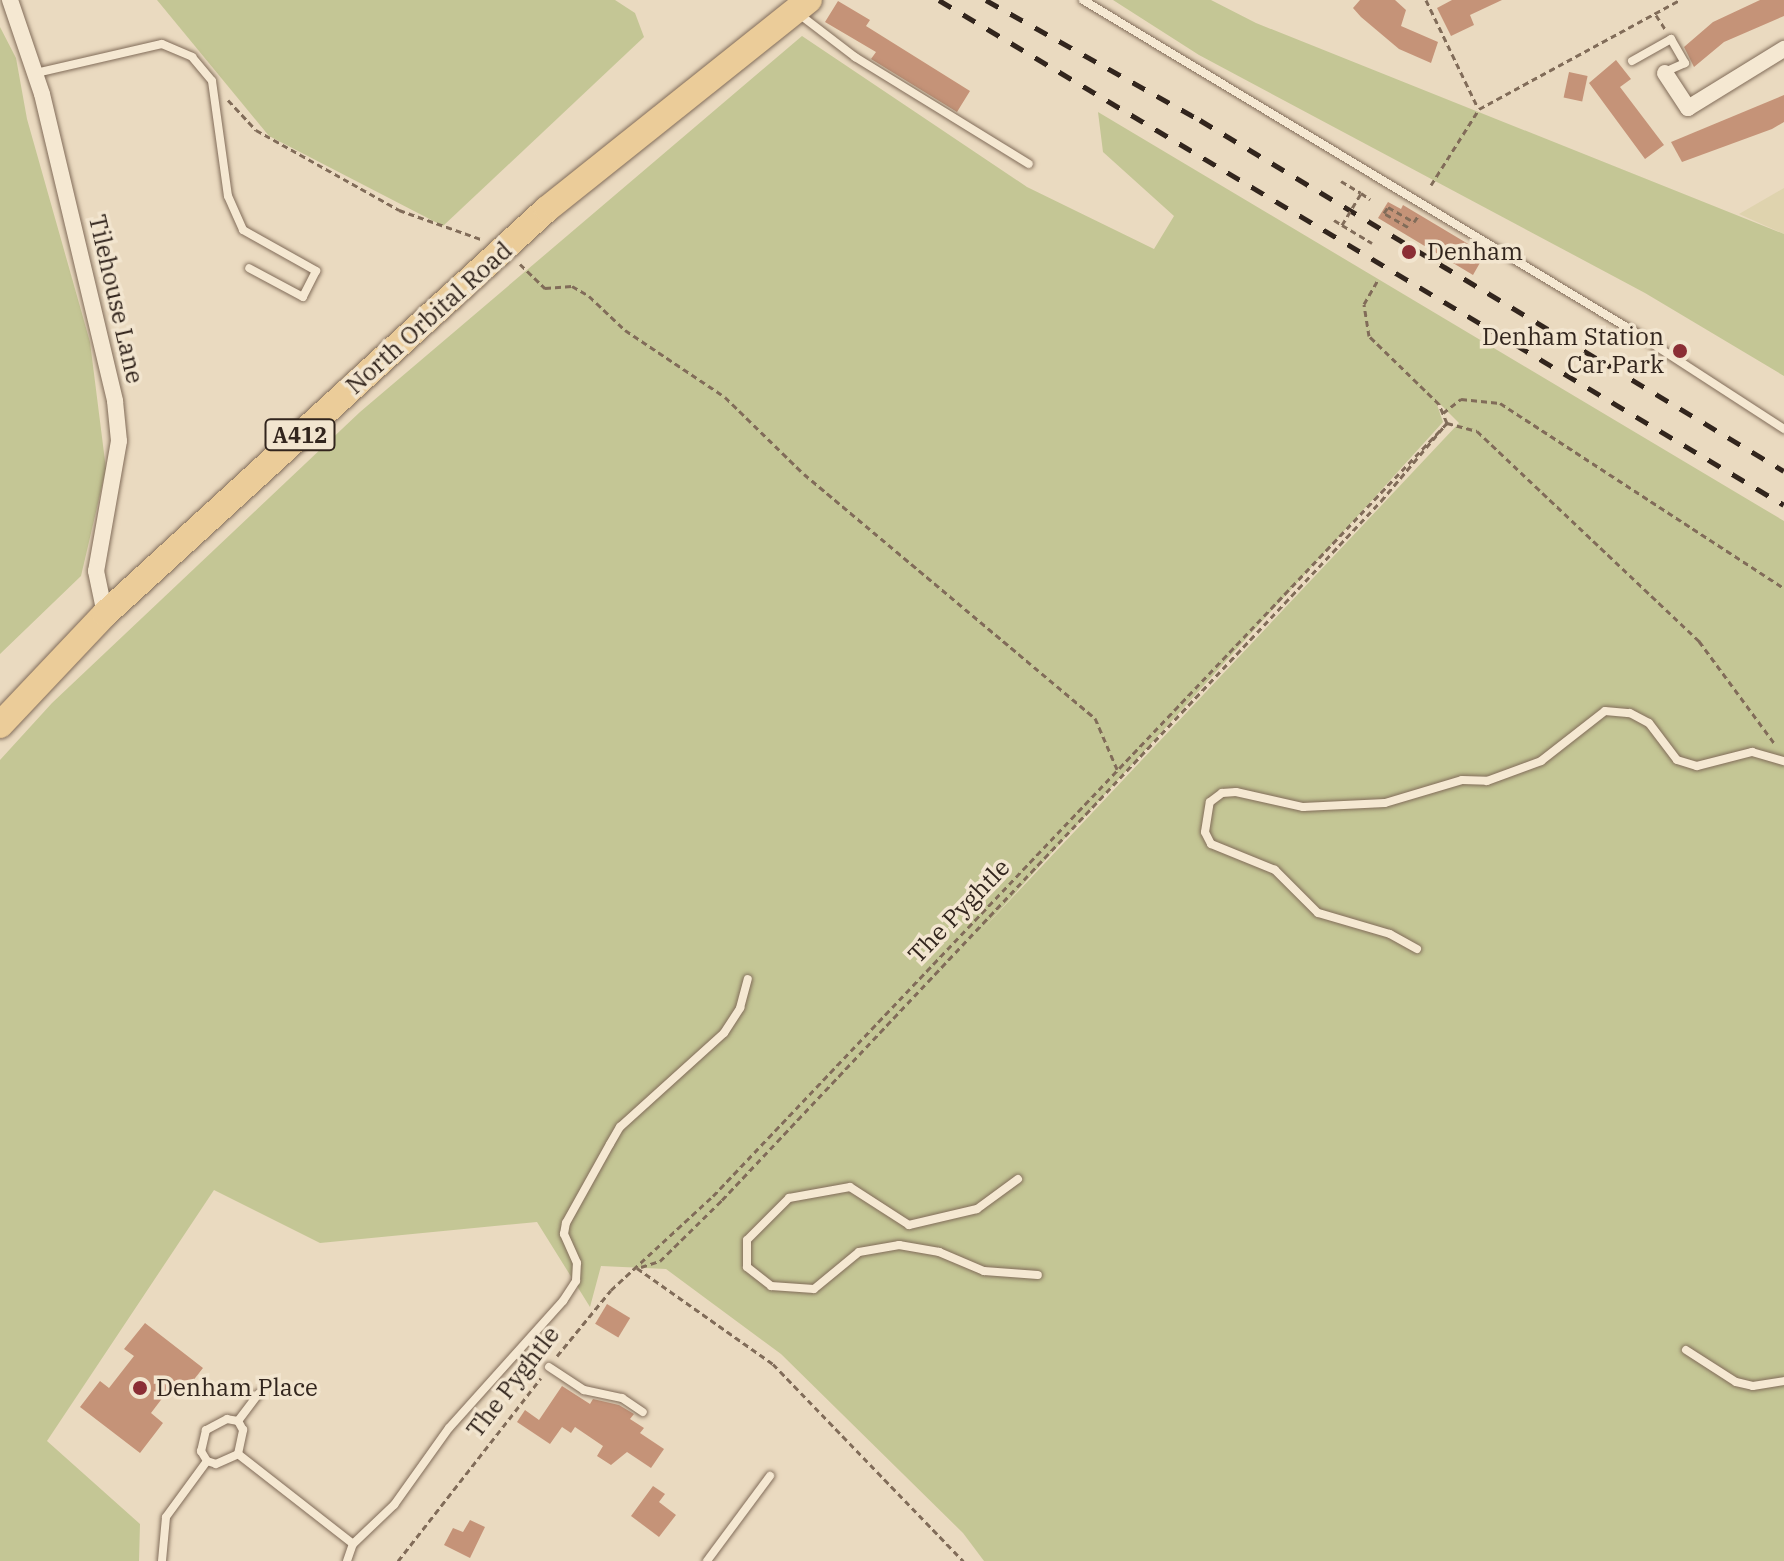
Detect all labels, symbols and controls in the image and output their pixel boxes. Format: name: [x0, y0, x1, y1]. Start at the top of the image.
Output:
street label: Tilehouse Lane: [83, 212, 149, 386]
street label: North Orbital Road: [340, 236, 518, 400]
place label: Denham: [1427, 238, 1523, 266]
marker: Denham: [1398, 241, 1420, 263]
place label: Denham Station Car Park: [1482, 323, 1664, 379]
marker: Denham Station Car Park: [1671, 342, 1689, 360]
road number: A412: [264, 417, 336, 453]
street label: The Pyghtle: [902, 853, 1016, 969]
street label: The Pyghtle: [461, 1321, 565, 1443]
place label: Denham Place: [156, 1374, 318, 1402]
marker: Denham Place: [131, 1379, 149, 1397]

